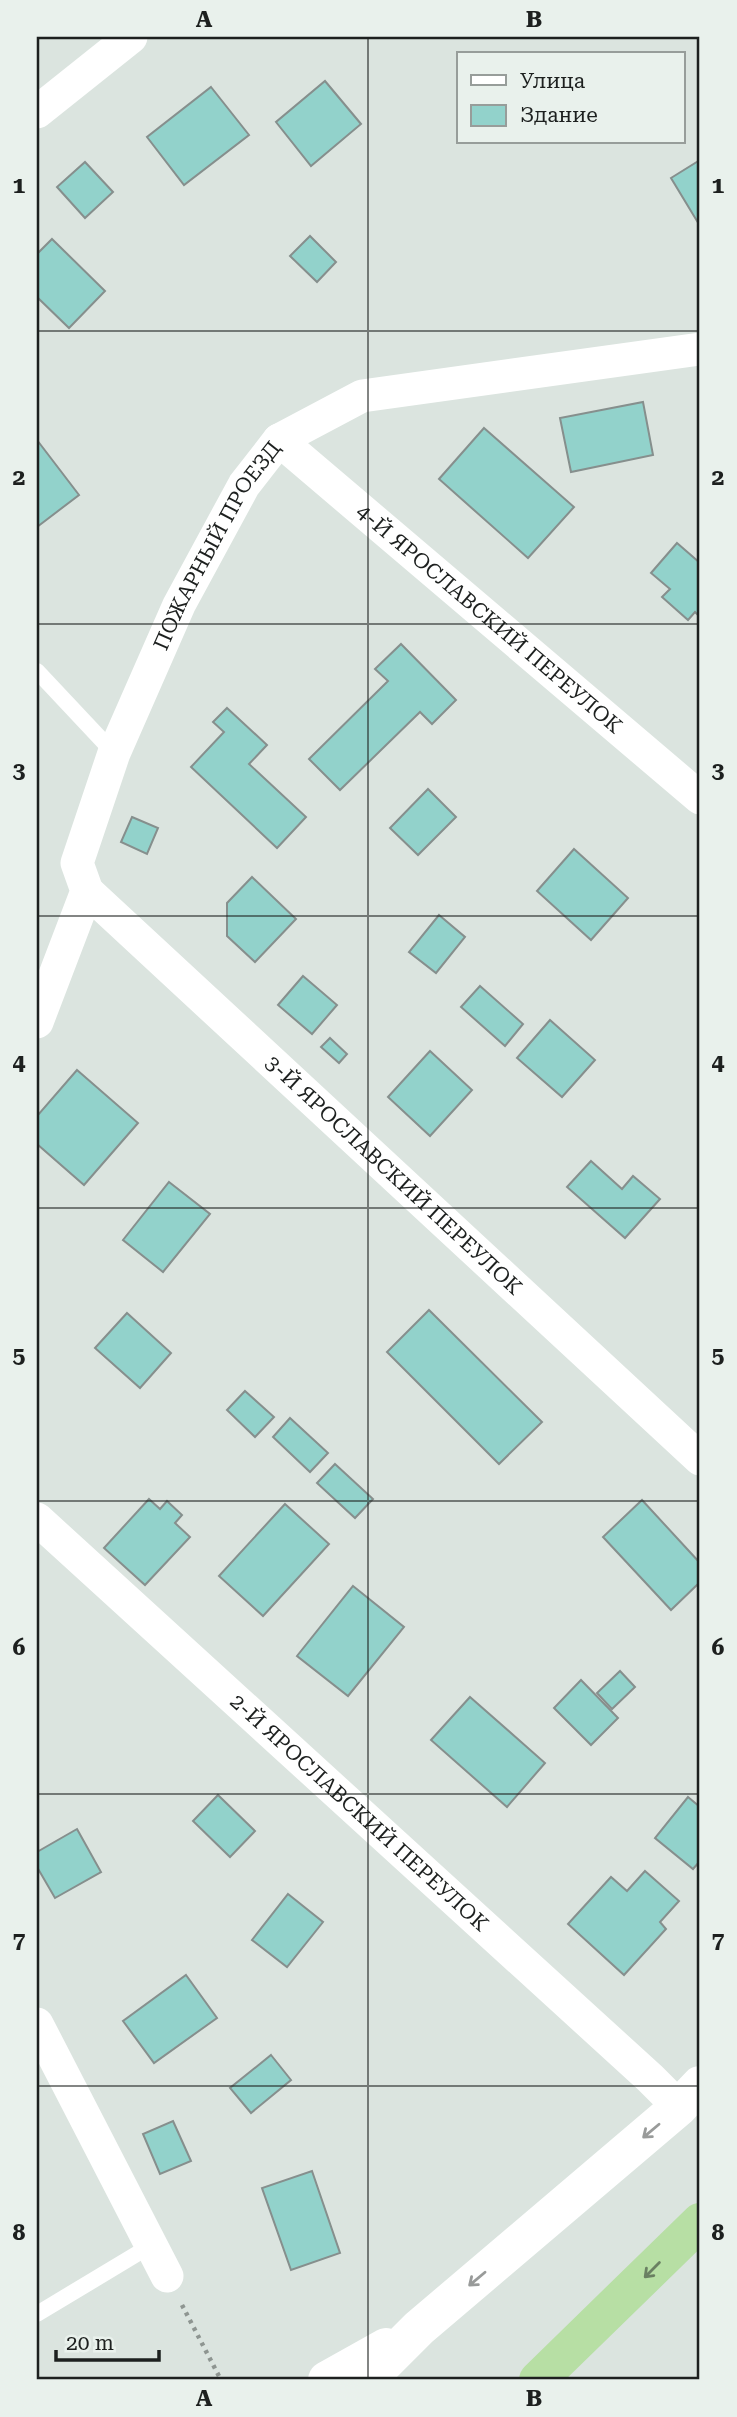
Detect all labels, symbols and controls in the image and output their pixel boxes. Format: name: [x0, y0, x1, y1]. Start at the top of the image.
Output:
text: A: [196, 6, 213, 33]
text: B: [526, 6, 542, 33]
legend: [457, 52, 684, 144]
text: Улица: [520, 69, 586, 93]
text: Здание: [520, 103, 598, 127]
text: 1: [13, 172, 26, 199]
text: 1: [712, 172, 725, 199]
street label: ПОЖАРНЫЙ ПРОЕЗД: [149, 436, 286, 654]
text: 2: [13, 464, 25, 491]
text: 2: [712, 464, 724, 491]
street label: 4-Й ЯРОСЛАВСКИЙ ПЕРЕУЛОК: [352, 499, 627, 738]
text: 3: [13, 757, 26, 784]
text: 3: [712, 757, 725, 784]
text: 4: [13, 1049, 26, 1076]
text: 4: [712, 1049, 725, 1076]
street label: 3-Й ЯРОСЛАВСКИЙ ПЕРЕУЛОК: [261, 1051, 527, 1300]
text: 5: [13, 1342, 26, 1369]
text: 5: [712, 1342, 725, 1369]
text: 6: [13, 1634, 26, 1661]
text: 6: [712, 1634, 725, 1661]
street label: 2-Й ЯРОСЛАВСКИЙ ПЕРЕУЛОК: [225, 1689, 493, 1936]
text: 7: [13, 1927, 26, 1954]
text: 7: [712, 1927, 725, 1954]
one-way arrow: [642, 2124, 660, 2139]
text: 8: [13, 2219, 26, 2246]
text: 8: [712, 2219, 725, 2246]
one-way arrow: [643, 2262, 660, 2279]
one-way arrow: [469, 2271, 487, 2287]
scale bar: [56, 2319, 159, 2363]
text: 20 m: [66, 2331, 114, 2355]
text: A: [196, 2385, 213, 2412]
text: B: [526, 2385, 542, 2412]

